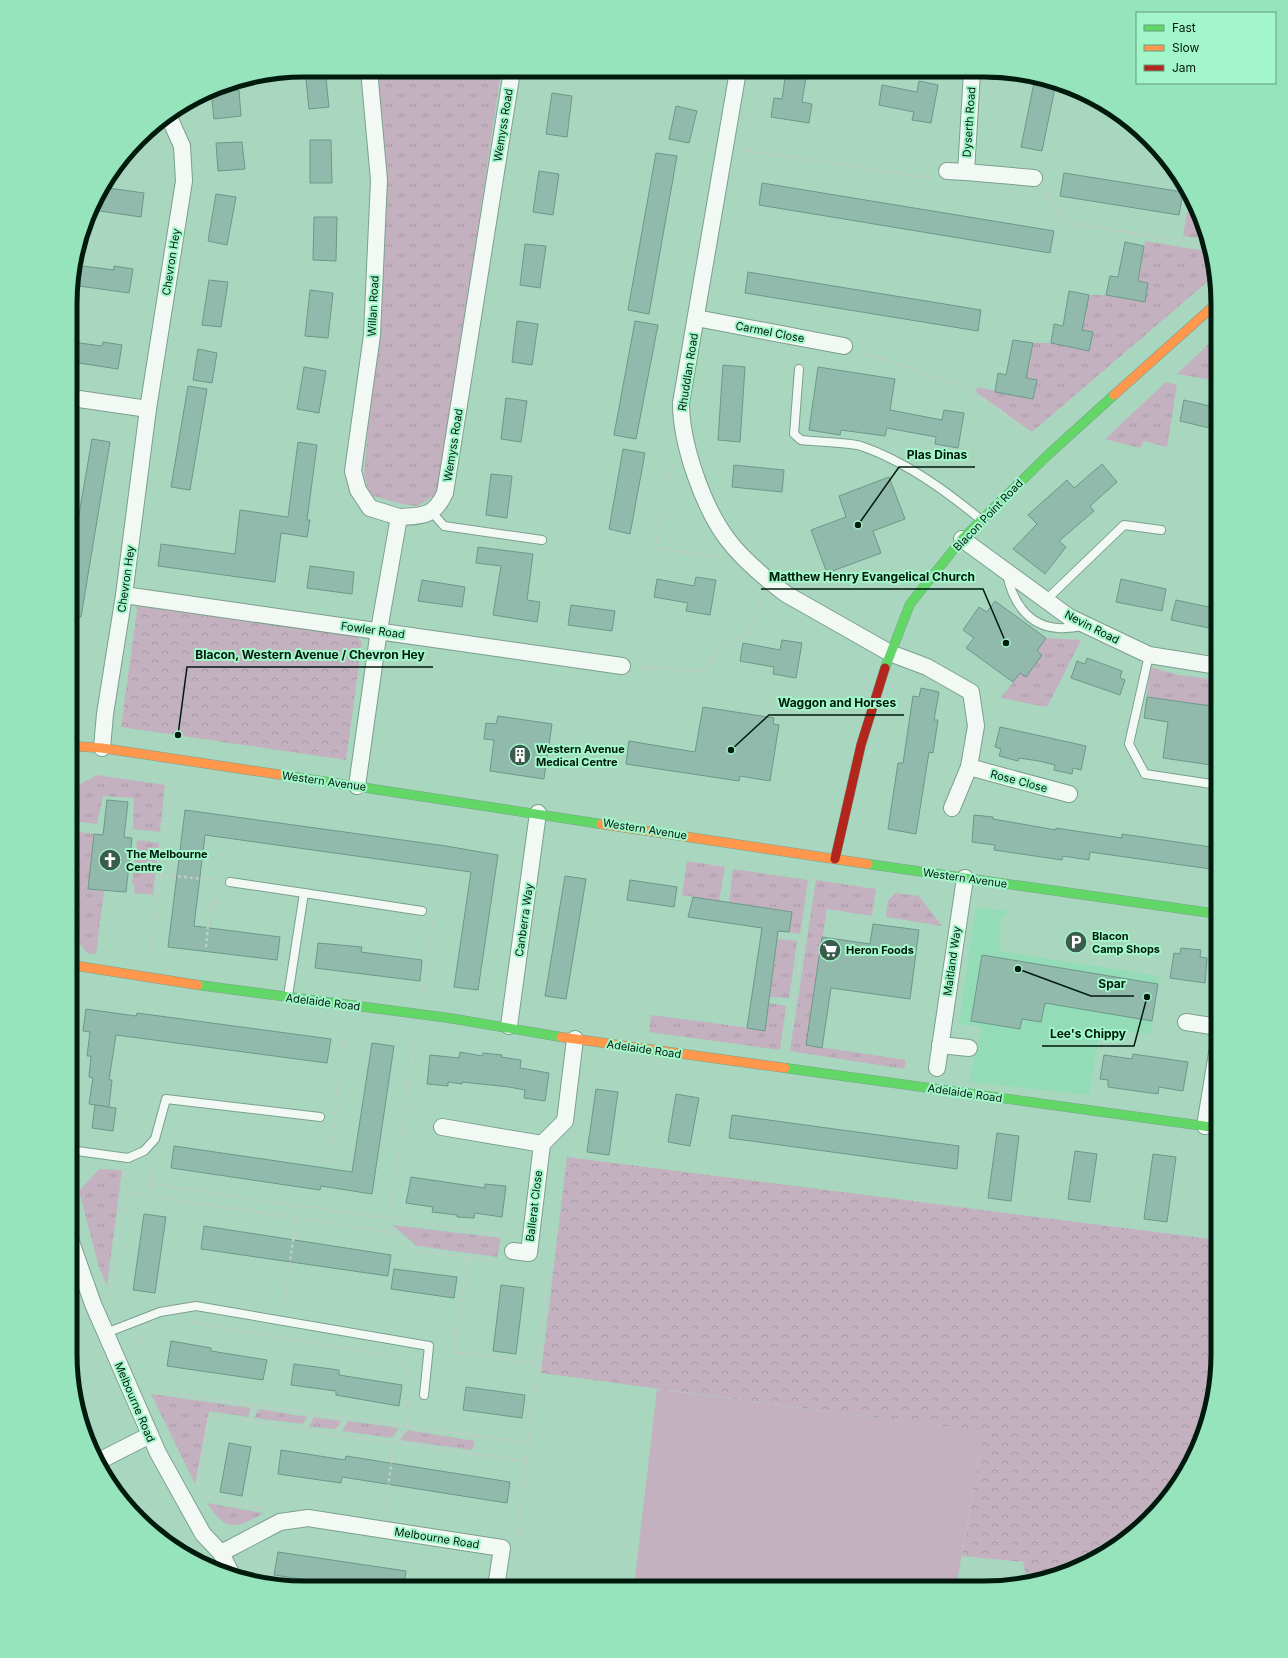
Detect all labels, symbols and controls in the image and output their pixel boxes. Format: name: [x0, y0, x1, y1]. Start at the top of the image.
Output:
legend: [1136, 12, 1276, 84]
text: Fast: [1172, 20, 1196, 35]
text: Slow: [1172, 40, 1200, 55]
text: Jam: [1172, 60, 1196, 75]
street label: Dyserth Road: [960, 86, 978, 158]
street label: Wemyss Road: [490, 88, 516, 162]
street label: Chevron Hey: [159, 228, 183, 296]
street label: Willan Road: [364, 275, 382, 337]
street label: Carmel Close: [734, 318, 806, 346]
street label: Rhuddlan Road: [675, 332, 701, 412]
street label: Wemyss Road: [440, 408, 466, 482]
callout: Plas Dinas: [899, 443, 975, 467]
text: Plas Dinas: [907, 447, 968, 462]
street label: Blacon Point Road: [950, 476, 1026, 554]
street label: Chevron Hey: [114, 545, 138, 613]
callout: Matthew Henry Evangelical Church: [761, 565, 983, 589]
text: Matthew Henry Evangelical Church: [769, 569, 975, 584]
street label: Nevin Road: [1062, 607, 1122, 647]
street label: Fowler Road: [340, 619, 406, 641]
callout: Blacon, Western Avenue / Chevron Hey: [187, 643, 433, 667]
text: Blacon, Western Avenue / Chevron Hey: [195, 647, 426, 662]
callout: Waggon and Horses: [769, 691, 904, 715]
text: Waggon and Horses: [778, 695, 896, 710]
building icon: Western Avenue Medical Centre: [507, 742, 533, 768]
place label: Western Avenue Medical Centre: [536, 742, 625, 769]
street label: Rose Close: [989, 767, 1049, 795]
street label: Western Avenue: [281, 768, 367, 794]
street label: Western Avenue: [602, 815, 688, 843]
church icon: The Melbourne Centre: [97, 847, 123, 873]
place label: The Melbourne Centre: [126, 847, 208, 874]
street label: Western Avenue: [922, 865, 1008, 891]
street label: Canberra Way: [512, 882, 536, 958]
street label: Maitland Way: [940, 925, 964, 997]
parking icon: Blacon Camp Shops: [1063, 929, 1089, 955]
place label: Blacon Camp Shops: [1092, 929, 1160, 956]
supermarket icon: Heron Foods: [817, 937, 843, 963]
place label: Heron Foods: [846, 943, 914, 957]
callout: Spar: [1091, 972, 1134, 996]
text: Spar: [1098, 976, 1126, 991]
street label: Adelaide Road: [285, 990, 361, 1014]
callout: Lee's Chippy: [1042, 1022, 1134, 1046]
text: Lee's Chippy: [1050, 1026, 1127, 1041]
street label: Adelaide Road: [606, 1037, 682, 1061]
street label: Adelaide Road: [927, 1081, 1003, 1105]
street label: Ballerat Close: [523, 1170, 545, 1242]
street label: Melbourne Road: [112, 1360, 158, 1444]
street label: Melbourne Road: [394, 1524, 480, 1552]

